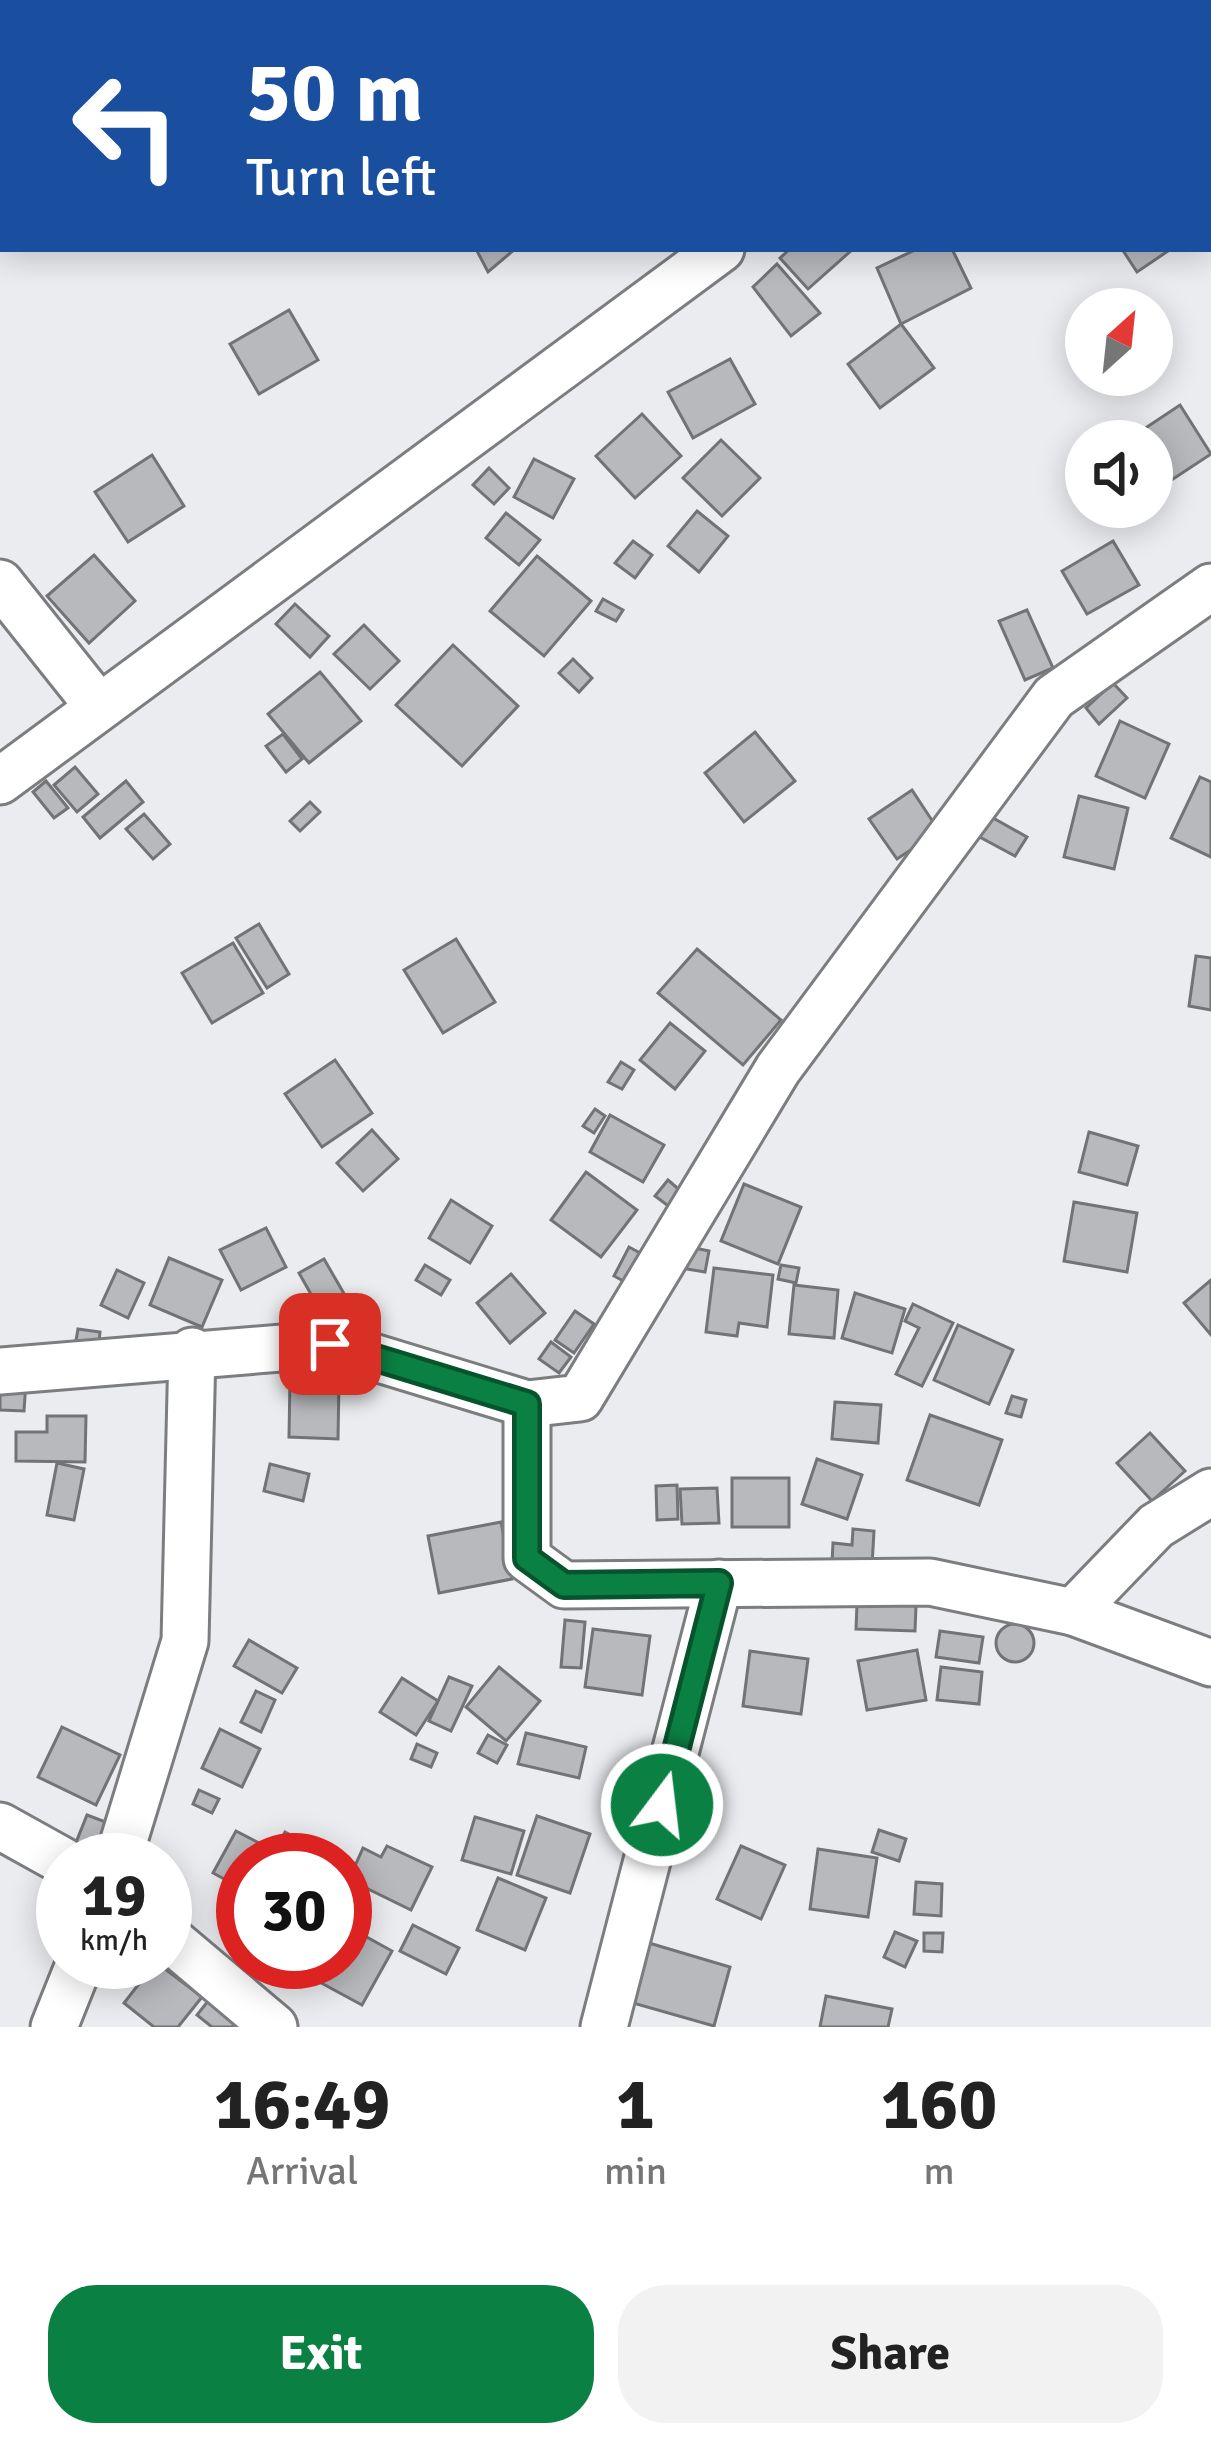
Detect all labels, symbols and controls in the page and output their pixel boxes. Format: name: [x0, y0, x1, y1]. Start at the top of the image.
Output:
text: 50 m: [246, 41, 423, 145]
icon: left: [48, 48, 204, 204]
text: Turn left: [246, 144, 436, 211]
north arrow: [1065, 288, 1173, 396]
map controls: [1065, 288, 1173, 528]
button: sound: [1065, 420, 1173, 528]
pin: [279, 1293, 381, 1395]
icon: arrive: [297, 1311, 363, 1377]
position arrow: [599, 1742, 725, 1868]
speed limit sign: 30: [216, 1833, 372, 1989]
text: 19: [82, 1859, 146, 1933]
text: km/h: [80, 1922, 148, 1959]
text: 16:49: [214, 2060, 390, 2149]
text: 1: [616, 2060, 655, 2149]
text: 160: [881, 2060, 997, 2149]
text: Arrival: [246, 2147, 358, 2195]
text: min: [604, 2147, 667, 2195]
text: m: [923, 2147, 955, 2195]
button: Exit: [48, 2285, 594, 2423]
button: Share: [618, 2285, 1163, 2423]

